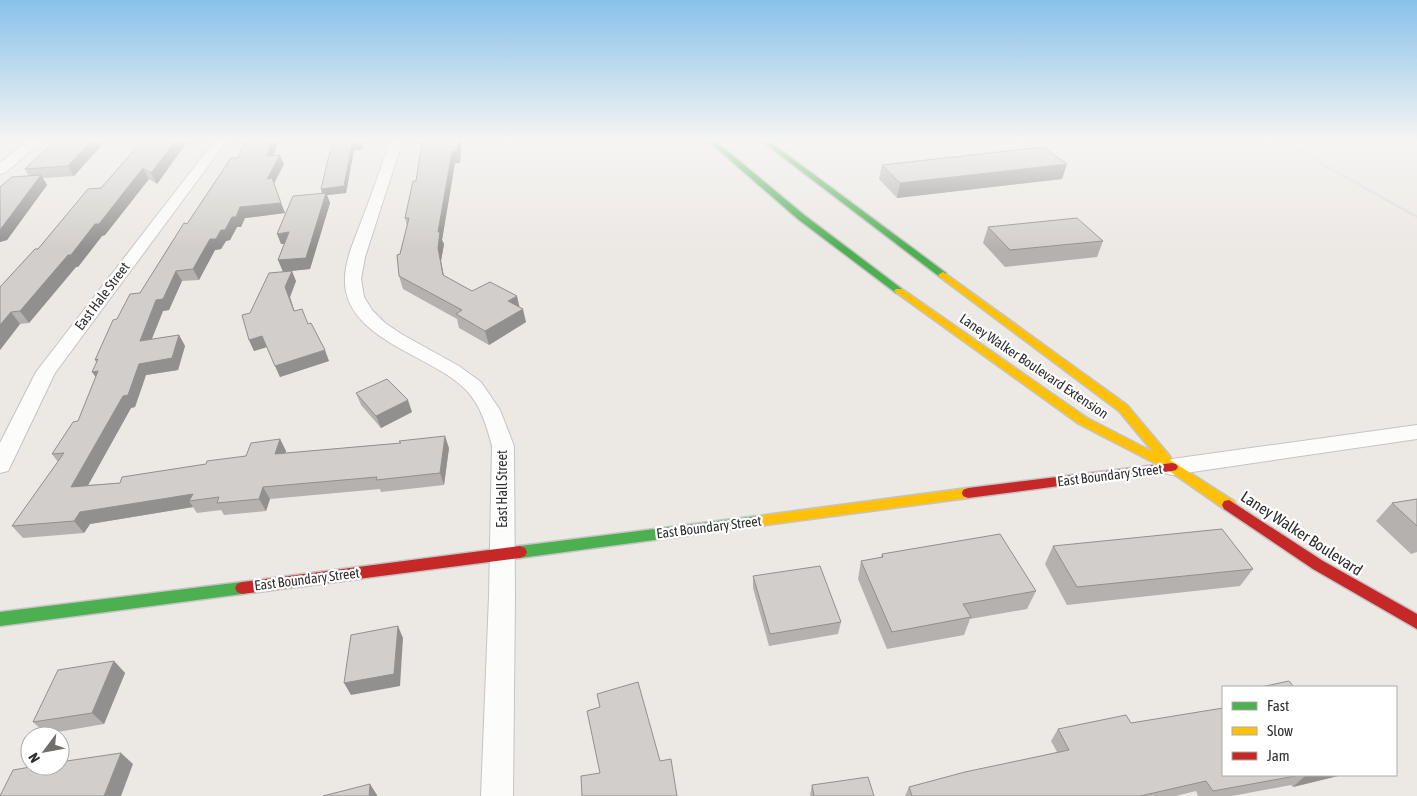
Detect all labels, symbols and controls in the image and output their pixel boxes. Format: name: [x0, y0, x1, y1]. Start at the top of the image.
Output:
street label: East Hale Street: [71, 259, 133, 333]
street label: Laney Walker Boulevard Extension: [957, 310, 1111, 422]
street label: East Hall Street: [494, 450, 510, 528]
street label: East Boundary Street: [1057, 461, 1163, 489]
street label: Laney Walker Boulevard: [1237, 487, 1366, 580]
street label: East Boundary Street: [656, 513, 762, 541]
street label: East Boundary Street: [254, 565, 360, 593]
legend: [1222, 686, 1397, 776]
text: Fast: [1267, 697, 1289, 714]
text: Slow: [1267, 722, 1293, 739]
north arrow: [20, 726, 70, 776]
text: Jam: [1267, 747, 1290, 764]
text: N: [25, 750, 43, 766]

